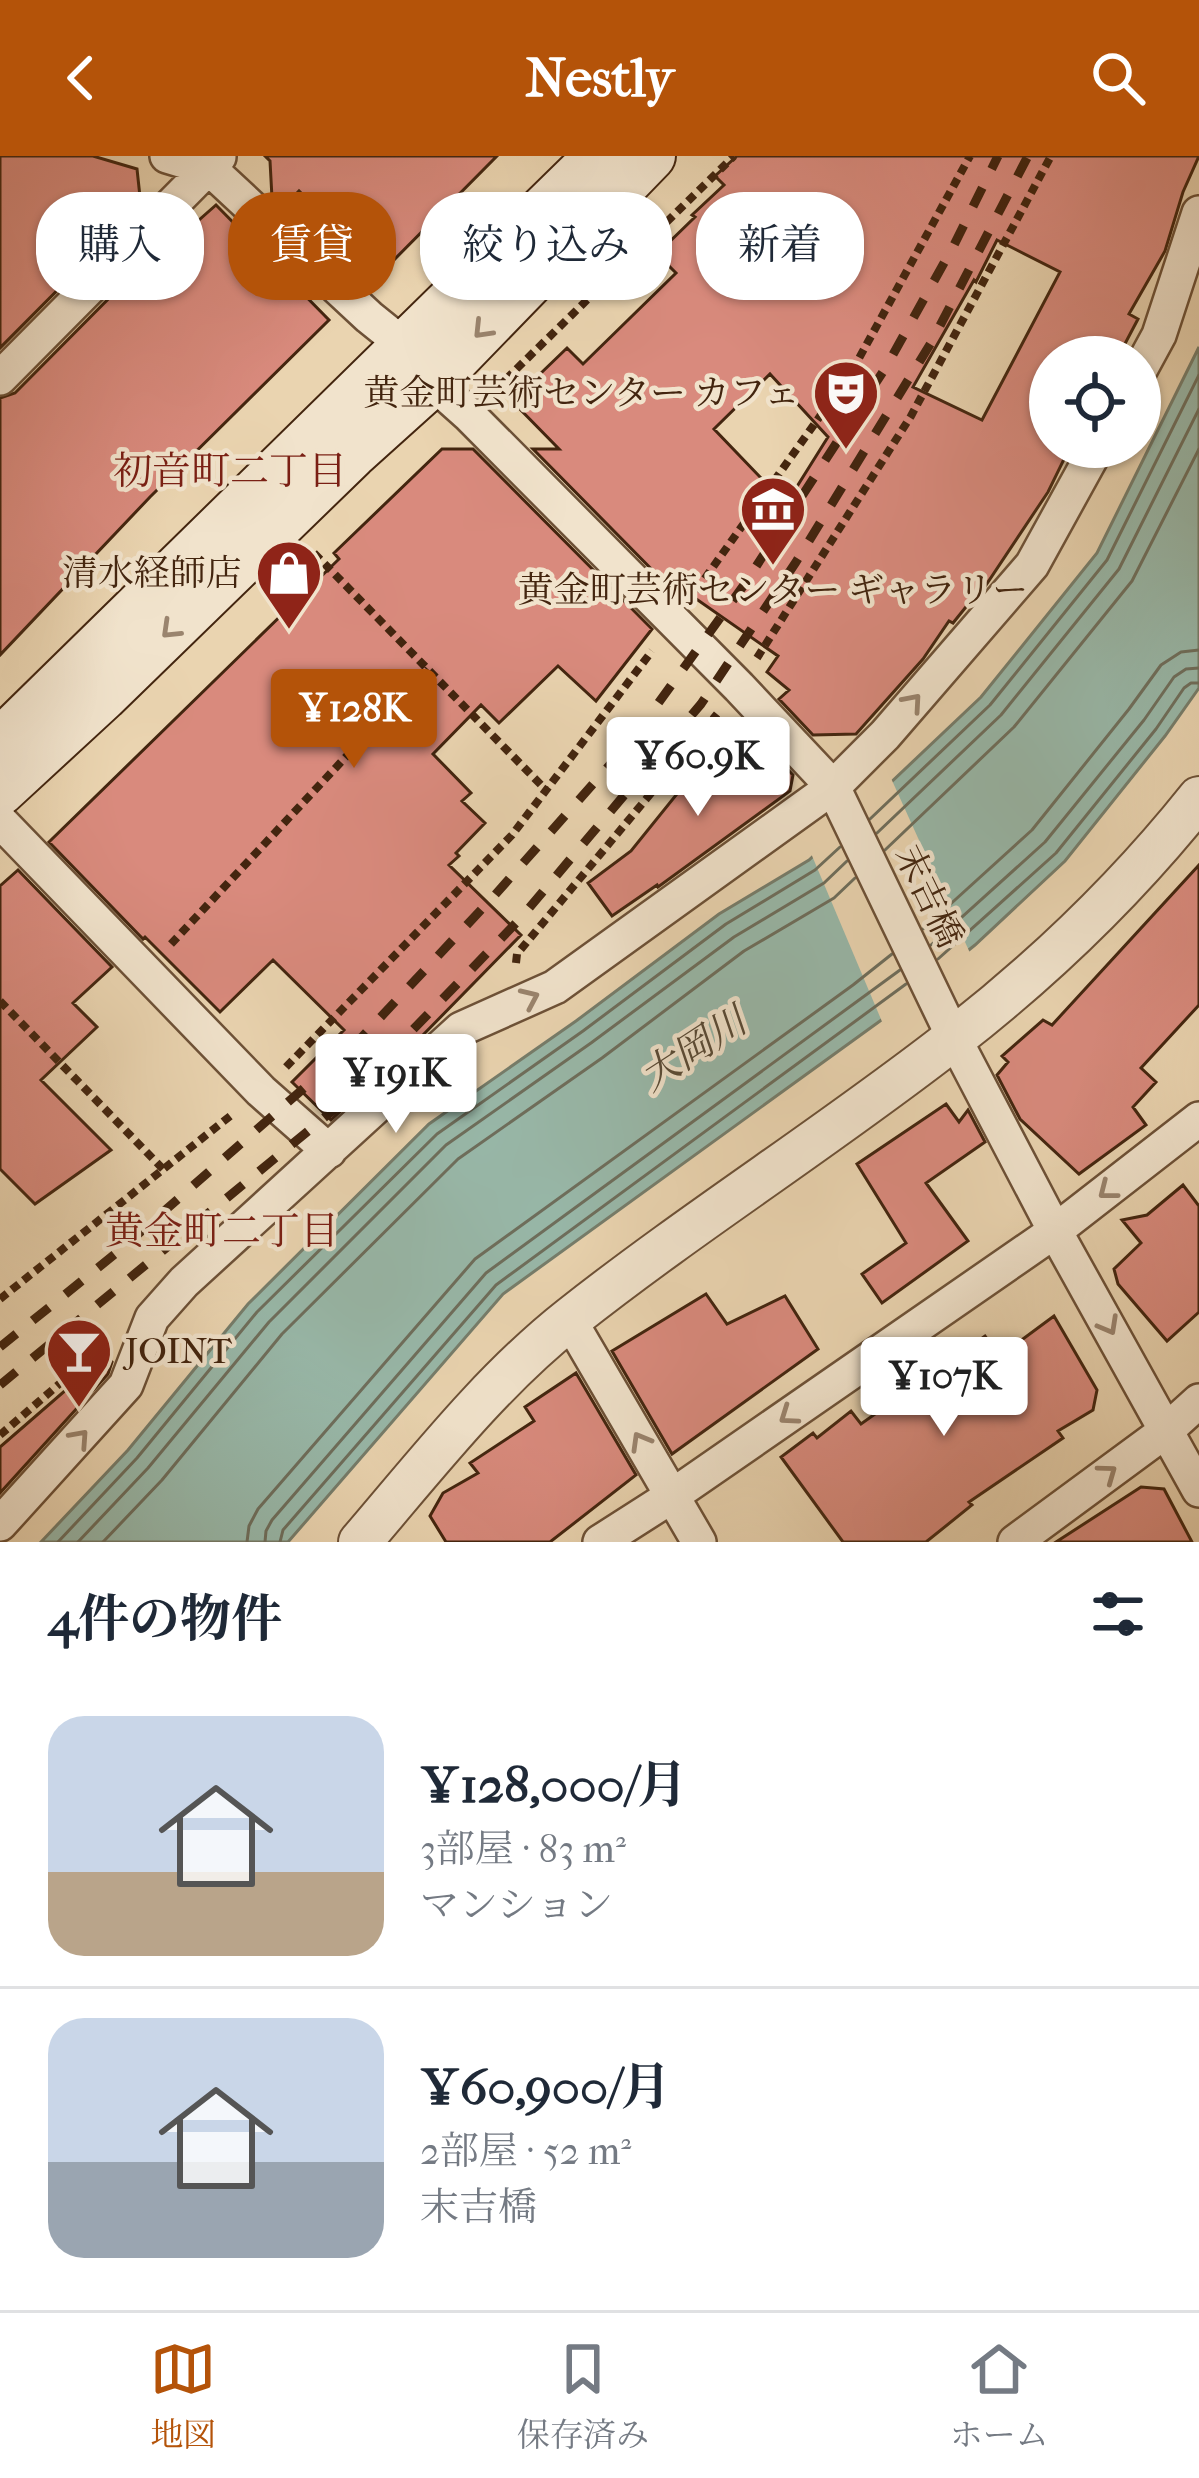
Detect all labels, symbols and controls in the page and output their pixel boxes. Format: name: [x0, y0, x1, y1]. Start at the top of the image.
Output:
icon: back: [48, 45, 114, 111]
icon: search: [1085, 45, 1151, 111]
text: Nestly: [525, 47, 674, 110]
chip: 購入: [36, 192, 204, 300]
chip: 賃貸: [228, 192, 396, 300]
chip: 絞り込み: [420, 192, 672, 300]
chip: 新着: [696, 192, 864, 300]
one-way arrow: [474, 317, 496, 338]
map controls: [1029, 336, 1161, 468]
button: locate: [1029, 336, 1161, 468]
theatre icon: 黄金町芸術センター カフェ: [811, 358, 881, 452]
place label: 黄金町芸術センター カフェ: [364, 372, 800, 414]
district label: 初音町二丁目: [113, 448, 347, 494]
museum icon: 黄金町芸術センター ギャラリー: [738, 474, 808, 568]
shop icon: 清水経師店: [254, 538, 324, 632]
place label: 清水経師店: [62, 552, 242, 594]
place label: 黄金町芸術センター ギャラリー: [518, 569, 1028, 611]
one-way arrow: [162, 615, 184, 637]
pin: ¥128K: [270, 669, 438, 771]
text: ¥128K: [298, 685, 410, 731]
one-way arrow: [899, 694, 920, 716]
pin: ¥60.9K: [600, 717, 796, 819]
text: ¥60.9K: [634, 733, 762, 779]
street label: 末吉橋: [886, 838, 972, 954]
one-way arrow: [518, 988, 540, 1012]
water label: 大岡川: [631, 996, 758, 1100]
pin: ¥191K: [312, 1034, 480, 1136]
text: ¥191K: [343, 1050, 449, 1096]
one-way arrow: [1098, 1177, 1120, 1198]
district label: 黄金町二丁目: [105, 1208, 339, 1254]
one-way arrow: [1094, 1314, 1117, 1335]
bar icon: JOINT: [44, 1316, 114, 1410]
place label: JOINT: [122, 1330, 233, 1372]
pin: ¥107K: [860, 1337, 1028, 1439]
text: ¥107K: [888, 1353, 1000, 1399]
one-way arrow: [779, 1402, 801, 1424]
one-way arrow: [66, 1431, 87, 1452]
one-way arrow: [631, 1432, 654, 1454]
one-way arrow: [1095, 1466, 1116, 1488]
icon: filters: [1085, 1581, 1151, 1647]
text: 4件の物件: [48, 1589, 282, 1649]
text: ¥128,000/月: [420, 1755, 688, 1815]
icon: home: [144, 1764, 288, 1908]
text: 3部屋 · 83 m²: [420, 1826, 626, 1872]
text: マンション: [420, 1882, 613, 1928]
text: ¥60,900/月: [420, 2057, 672, 2117]
icon: home: [144, 2066, 288, 2210]
text: 2部屋 · 52 m²: [420, 2128, 631, 2174]
text: 末吉橋: [420, 2184, 537, 2230]
tab: 地図: [150, 2336, 216, 2455]
tab: 保存済み: [517, 2336, 649, 2455]
tab: ホーム: [950, 2336, 1049, 2455]

